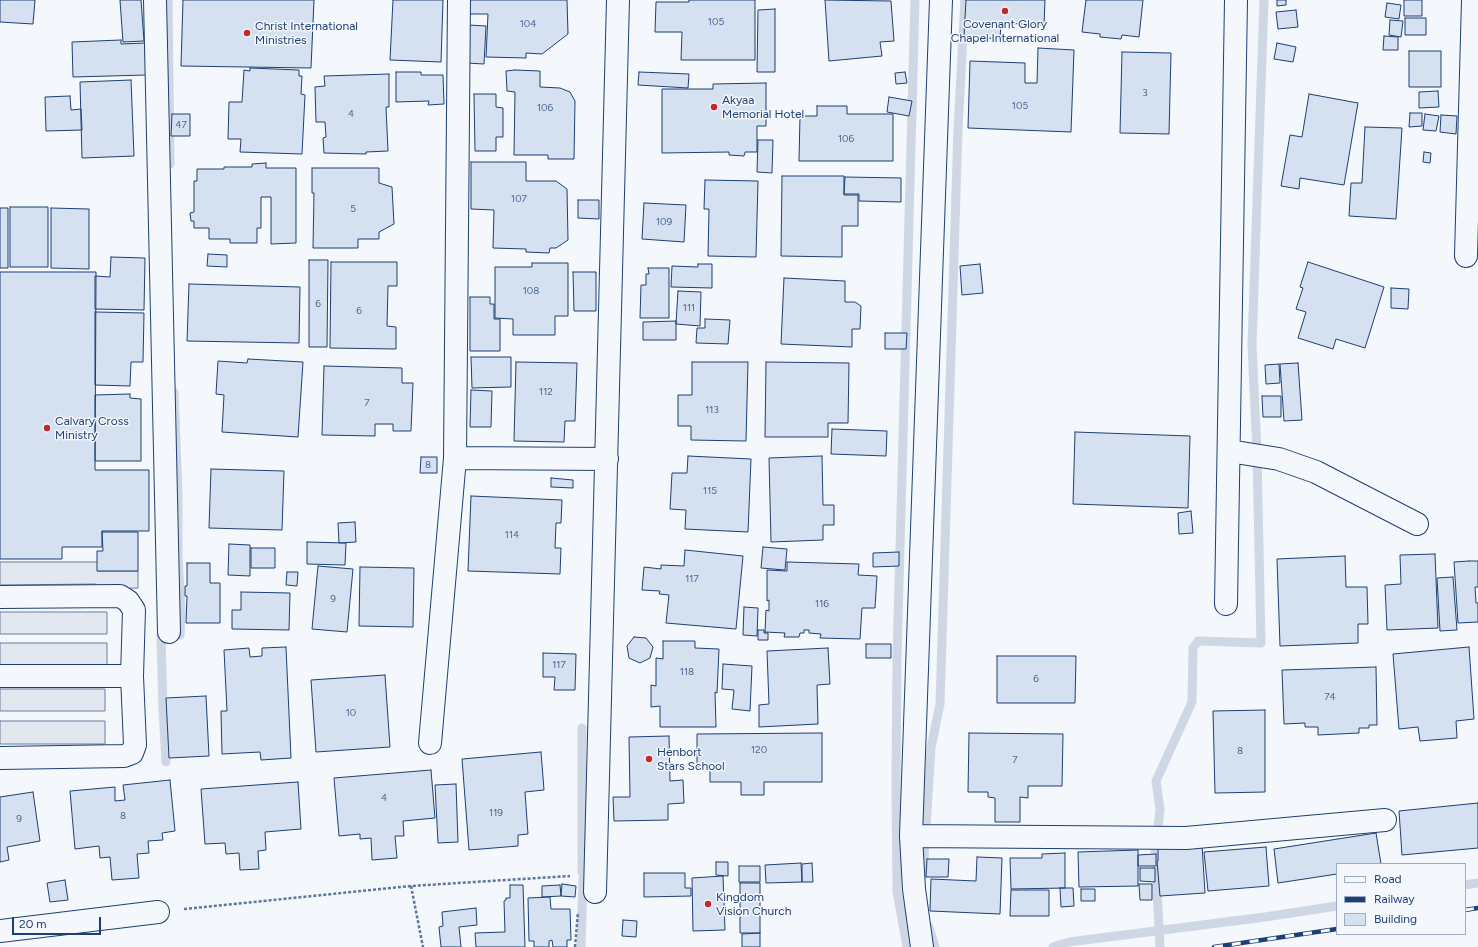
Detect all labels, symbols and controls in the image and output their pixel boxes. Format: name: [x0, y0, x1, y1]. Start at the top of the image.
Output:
marker: Covenant Glory Chapel International: [1000, 6, 1010, 16]
house number: 105: [708, 16, 724, 28]
place label: Covenant Glory Chapel International: [951, 17, 1059, 45]
house number: 104: [520, 18, 536, 30]
place label: Christ International Ministries: [255, 19, 358, 47]
marker: Christ International Ministries: [242, 28, 252, 38]
house number: 3: [1142, 87, 1148, 99]
place label: Akyaa Memorial Hotel: [722, 93, 804, 121]
house number: 105: [1012, 100, 1028, 112]
house number: 106: [537, 102, 553, 114]
marker: Akyaa Memorial Hotel: [709, 102, 719, 112]
house number: 4: [348, 108, 354, 120]
house number: 47: [175, 119, 187, 131]
house number: 106: [838, 133, 854, 145]
house number: 107: [511, 193, 527, 205]
house number: 5: [350, 203, 356, 215]
house number: 109: [656, 216, 672, 228]
house number: 108: [523, 285, 539, 297]
house number: 6: [315, 298, 321, 310]
house number: 111: [683, 302, 695, 314]
house number: 6: [356, 305, 362, 317]
house number: 112: [539, 386, 553, 398]
house number: 7: [364, 397, 370, 409]
house number: 113: [705, 404, 719, 416]
place label: Calvary Cross Ministry: [55, 414, 129, 442]
marker: Calvary Cross Ministry: [42, 423, 52, 433]
house number: 8: [425, 459, 431, 471]
house number: 115: [703, 485, 717, 497]
house number: 114: [505, 529, 519, 541]
house number: 117: [685, 573, 699, 585]
house number: 9: [330, 593, 336, 605]
house number: 116: [815, 598, 829, 610]
house number: 117: [552, 659, 566, 671]
house number: 118: [680, 666, 694, 678]
house number: 6: [1033, 673, 1039, 685]
house number: 74: [1324, 691, 1336, 703]
house number: 10: [346, 707, 356, 719]
house number: 120: [751, 744, 767, 756]
place label: Henbort Stars School: [657, 745, 725, 773]
house number: 8: [1237, 745, 1243, 757]
marker: Henbort Stars School: [644, 754, 654, 764]
house number: 7: [1012, 754, 1018, 766]
house number: 4: [381, 792, 387, 804]
house number: 119: [489, 807, 503, 819]
house number: 8: [120, 810, 126, 822]
house number: 9: [16, 813, 22, 825]
legend: [1336, 863, 1466, 935]
text: Road: [1374, 872, 1402, 886]
place label: Kingdom Vision Church: [716, 890, 791, 918]
text: Railway: [1374, 892, 1415, 906]
marker: Kingdom Vision Church: [703, 899, 713, 909]
scale bar: [14, 909, 103, 935]
text: Building: [1374, 912, 1417, 926]
text: 20 m: [19, 917, 47, 931]

